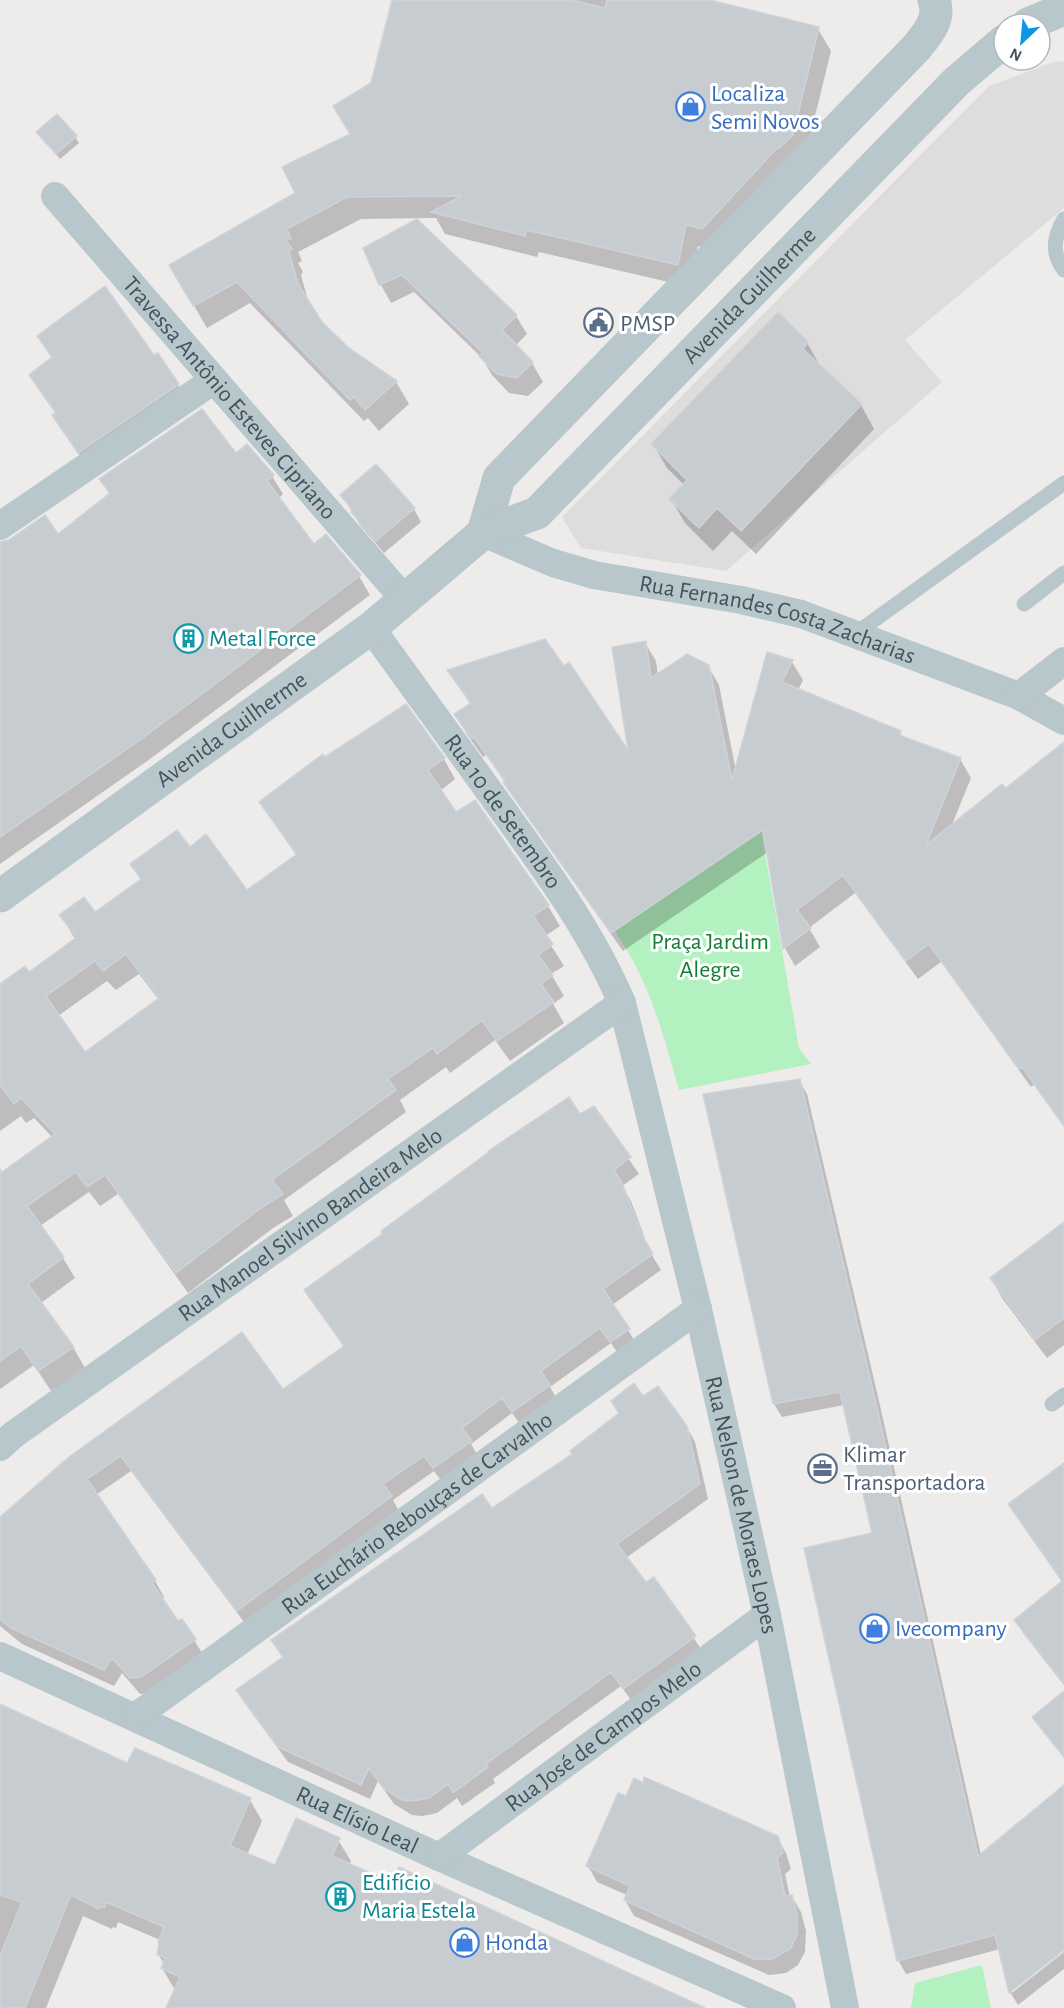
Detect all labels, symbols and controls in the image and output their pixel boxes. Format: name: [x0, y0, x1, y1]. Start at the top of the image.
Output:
north arrow: [992, 12, 1052, 72]
text: N: [1007, 45, 1024, 64]
place label: Localiza Semi Novos: [711, 82, 820, 134]
shop icon: Localiza Semi Novos: [674, 91, 706, 123]
street label: Avenida Guilherme: [678, 223, 821, 369]
street label: Travessa Antônio Esteves Cipriano: [118, 272, 341, 524]
public building icon: PMSP: [583, 307, 615, 339]
place label: PMSP: [620, 312, 675, 336]
street label: Rua Fernandes Costa Zacharias: [637, 572, 918, 669]
building icon: Metal Force: [172, 622, 204, 654]
place label: Metal Force: [209, 627, 316, 651]
street label: Avenida Guilherme: [152, 668, 311, 792]
street label: Rua 10 de Setembro: [439, 730, 566, 893]
park label: Praça Jardim Alegre: [651, 930, 769, 982]
street label: Rua Manoel Silvino Bandeira Melo: [174, 1123, 447, 1327]
street label: Rua Nelson de Moraes Lopes: [700, 1374, 781, 1636]
street label: Rua Euchário Rebouças de Carvalho: [277, 1408, 557, 1620]
place label: Klimar Transportadora: [843, 1443, 986, 1495]
office icon: Klimar Transportadora: [806, 1452, 838, 1484]
shop icon: Ivecompany: [858, 1612, 890, 1644]
place label: Ivecompany: [895, 1617, 1007, 1641]
street label: Rua José de Campos Melo: [501, 1657, 706, 1817]
street label: Rua Elísio Leal: [292, 1782, 422, 1859]
place label: Edifício Maria Estela: [362, 1871, 476, 1923]
building icon: Edifício Maria Estela: [325, 1880, 357, 1912]
shop icon: Honda: [448, 1926, 480, 1958]
place label: Honda: [485, 1931, 548, 1955]

